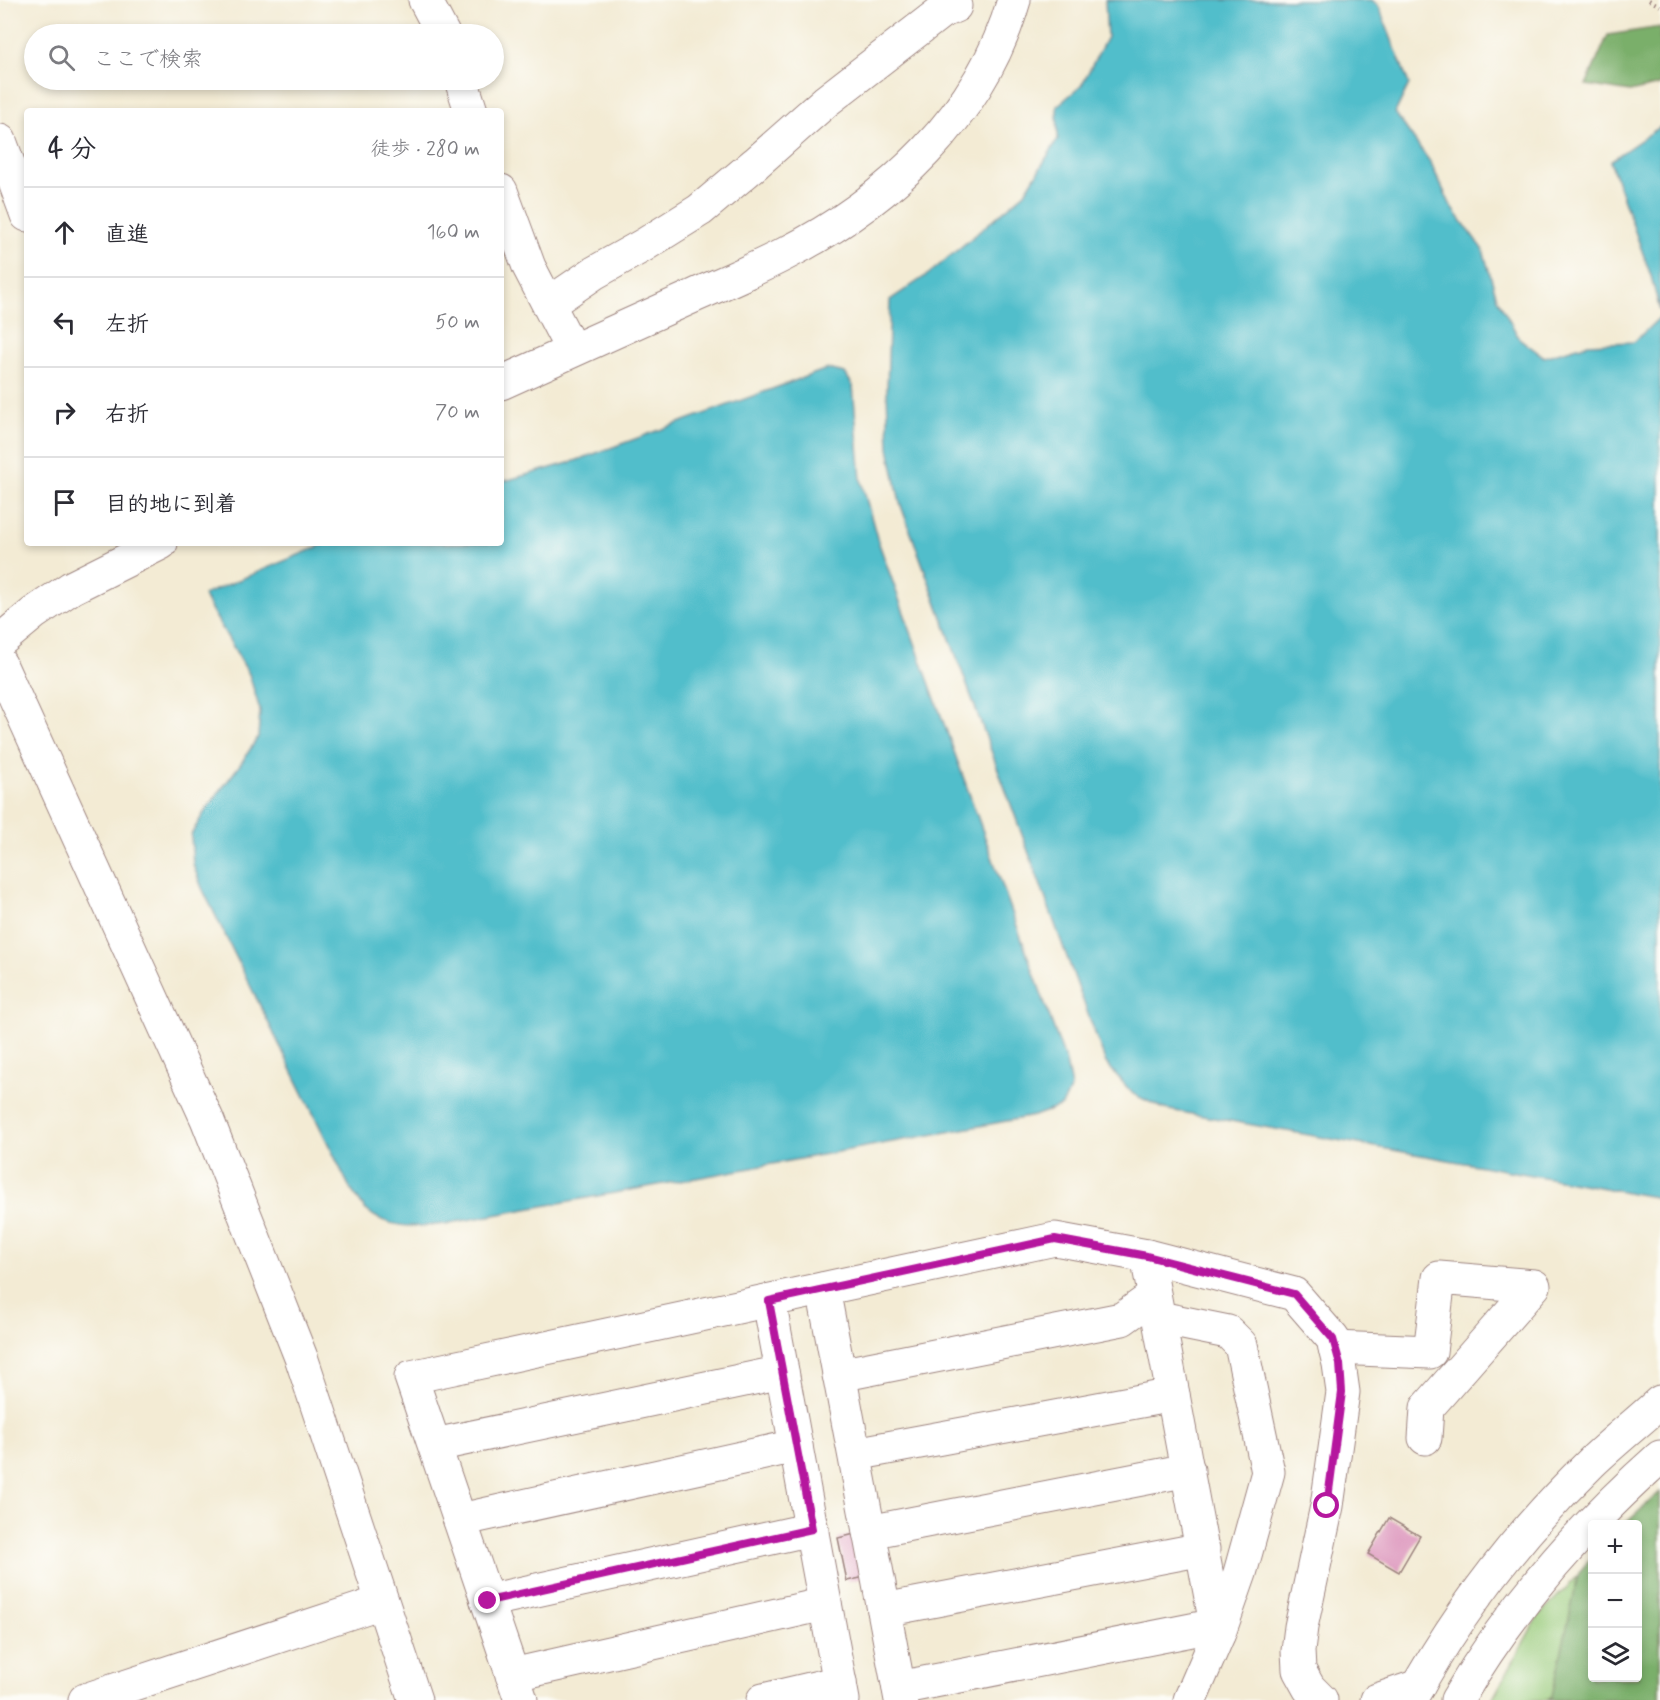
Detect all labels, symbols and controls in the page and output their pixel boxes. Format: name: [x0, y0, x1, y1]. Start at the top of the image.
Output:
search box: [24, 24, 504, 90]
icon: search: [45, 41, 78, 74]
text: ここで検索: [93, 46, 203, 74]
text: 4 分: [48, 133, 96, 167]
text: 徒歩 · 280 m: [371, 136, 480, 163]
icon: ahead: [48, 216, 81, 249]
text: 160 m: [427, 219, 480, 246]
text: 直進: [105, 221, 149, 249]
icon: left: [48, 306, 81, 339]
text: 50 m: [435, 309, 480, 336]
text: 左折: [105, 311, 149, 339]
icon: right: [48, 396, 81, 429]
text: 70 m: [435, 399, 480, 426]
text: 右折: [105, 401, 149, 429]
icon: arrive: [48, 486, 81, 519]
text: 目的地に到着: [105, 491, 237, 519]
route start: [1313, 1492, 1339, 1518]
map controls: [1588, 1520, 1642, 1682]
button: +: [1588, 1520, 1642, 1574]
button: −: [1588, 1574, 1642, 1628]
route end: [474, 1587, 500, 1613]
button: layers: [1588, 1628, 1642, 1682]

